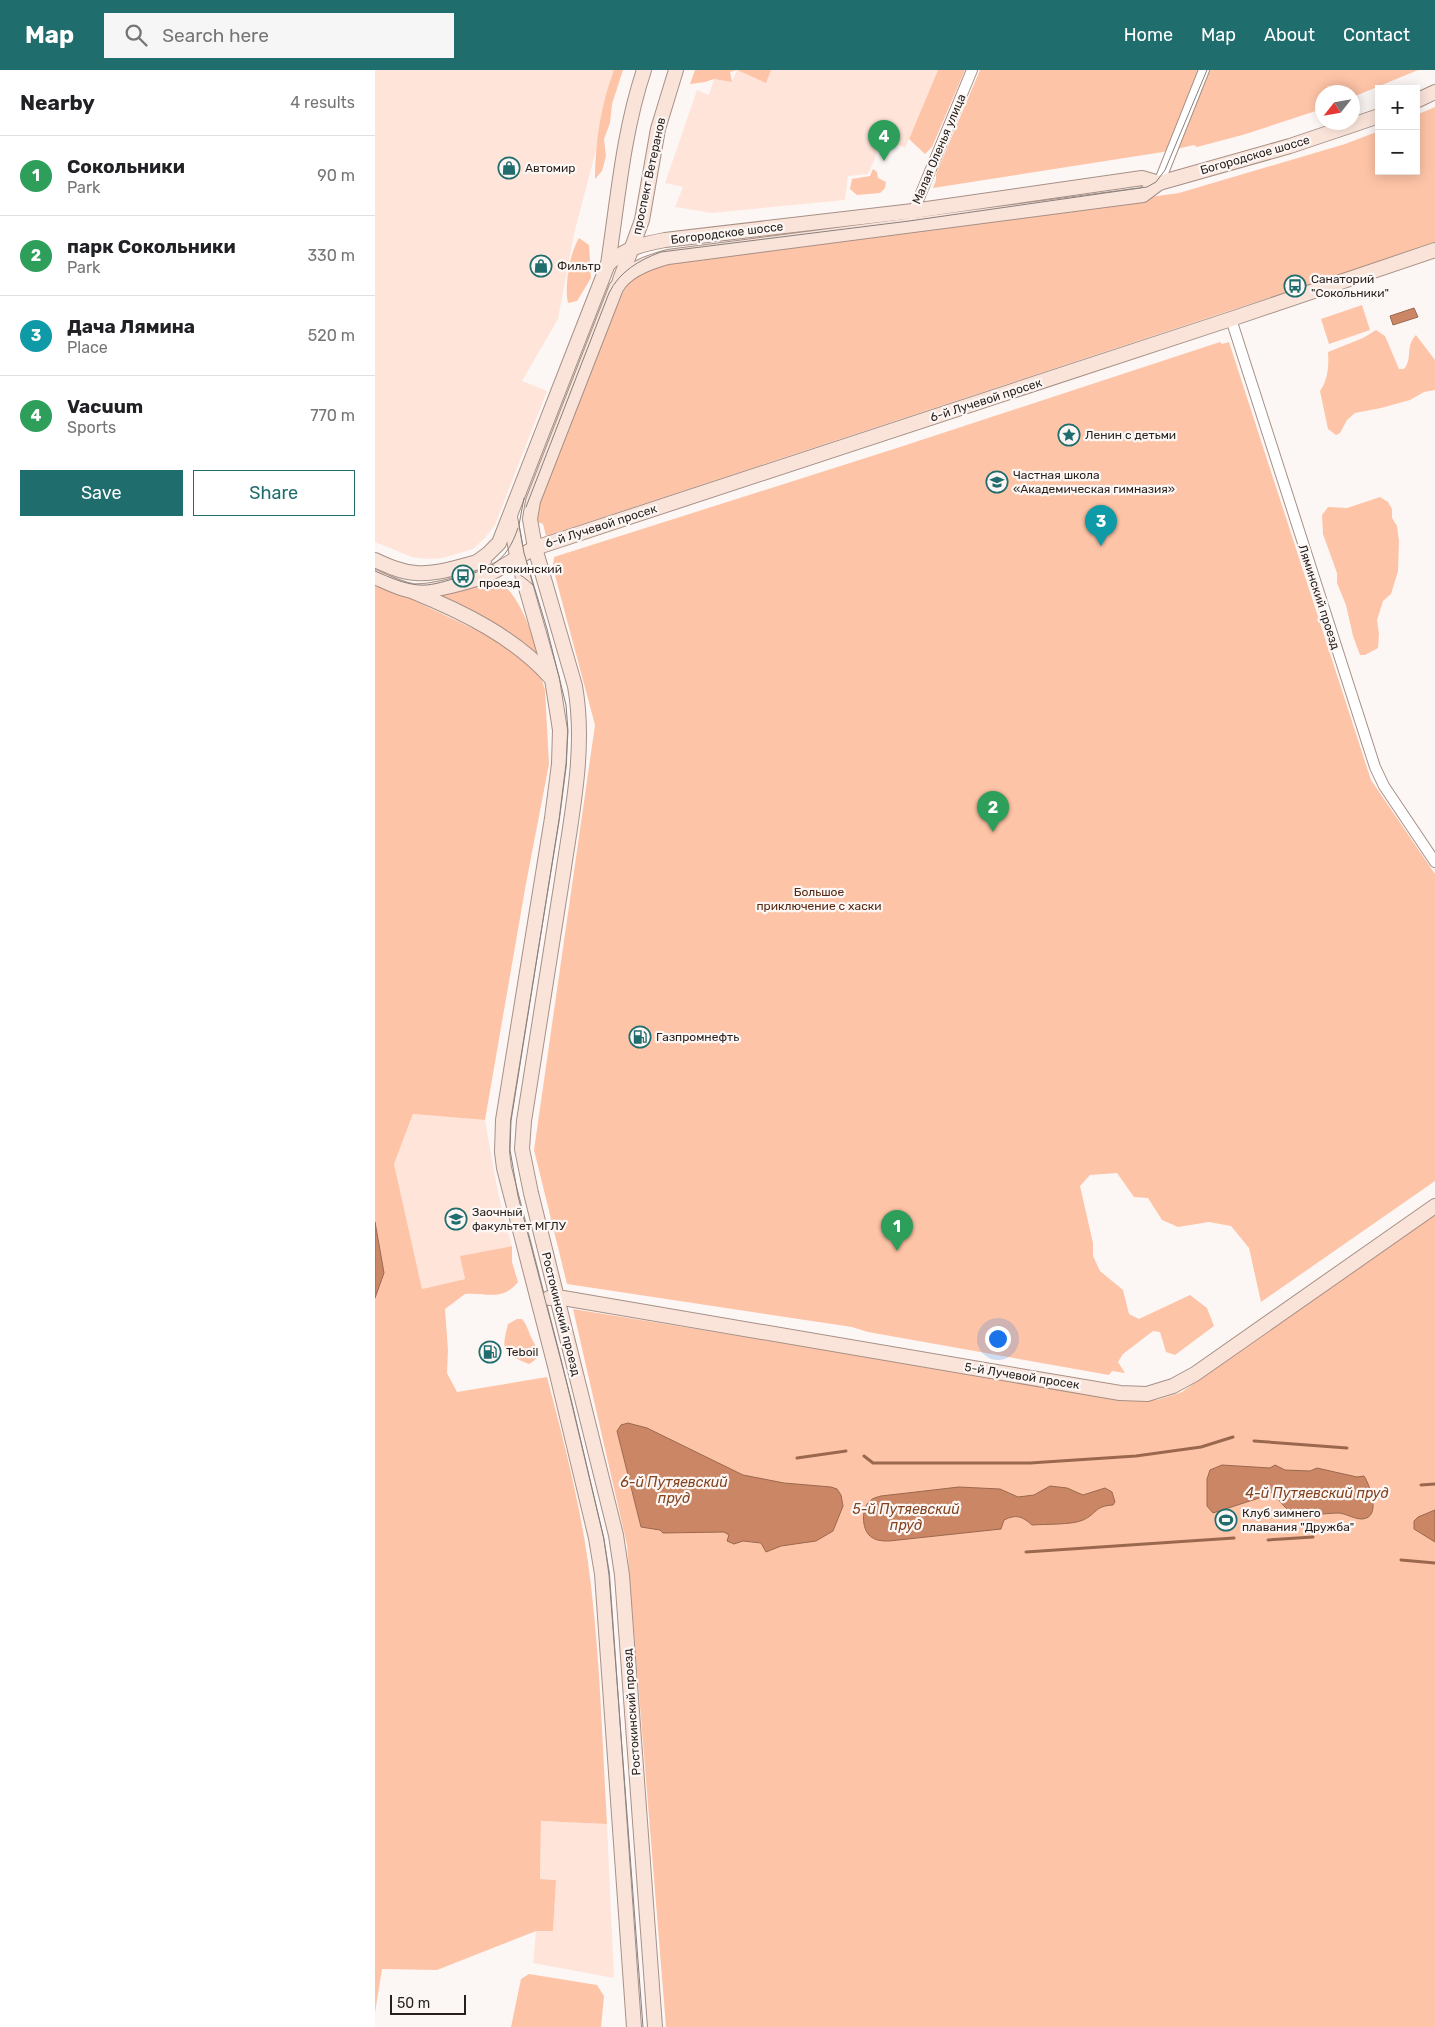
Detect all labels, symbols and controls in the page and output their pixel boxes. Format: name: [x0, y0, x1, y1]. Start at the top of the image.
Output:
search box: [104, 13, 454, 58]
text: Map: [25, 21, 74, 49]
icon: search: [122, 21, 150, 49]
text: Search here: [162, 24, 269, 47]
text: Home: [1124, 24, 1173, 46]
text: Map: [1201, 24, 1236, 46]
text: About: [1264, 24, 1315, 46]
text: Contact: [1343, 24, 1410, 46]
north arrow: [1315, 85, 1360, 130]
map controls: [1375, 85, 1420, 175]
button: +: [1375, 85, 1420, 130]
text: Nearby: [20, 90, 95, 115]
street label: Малая Оленья улица: [909, 92, 969, 206]
text: 4 results: [290, 93, 355, 112]
street label: проспект Ветеранов: [630, 116, 668, 236]
pin: 4: [868, 120, 900, 161]
button: −: [1375, 130, 1420, 175]
street label: Богородское шоссе: [1199, 133, 1312, 177]
text: Сокольники: [67, 155, 185, 178]
shop icon: Автомир: [497, 156, 521, 180]
place label: Автомир: [525, 161, 575, 175]
text: 1: [32, 166, 40, 185]
text: 90 m: [317, 166, 355, 185]
text: Park: [67, 178, 100, 197]
street label: Богородское шоссе: [670, 219, 784, 247]
text: парк Сокольники: [67, 235, 236, 258]
text: 2: [31, 246, 41, 265]
text: 330 m: [307, 246, 355, 265]
shop icon: Фильтр: [529, 254, 553, 278]
text: Park: [67, 258, 100, 277]
place label: Фильтр: [557, 259, 601, 273]
place label: Санаторий "Сокольники": [1311, 272, 1389, 300]
bus stop icon: Санаторий "Сокольники": [1283, 274, 1307, 298]
text: Дача Лямина: [67, 315, 195, 338]
text: 3: [31, 326, 41, 345]
text: 520 m: [308, 326, 355, 345]
text: Place: [67, 338, 108, 357]
street label: 6-й Лучевой просек: [928, 375, 1044, 425]
text: Vacuum: [67, 395, 143, 418]
text: 4: [31, 406, 41, 425]
text: 770 m: [310, 406, 355, 425]
text: Sports: [67, 418, 116, 437]
place icon: Ленин с детьми: [1057, 423, 1081, 447]
place label: Ленин с детьми: [1085, 428, 1176, 442]
place label: Частная школа «Академическая гимназия»: [1013, 468, 1175, 496]
button: Save: [20, 470, 183, 516]
button: Share: [193, 470, 355, 516]
school or university icon: Частная школа «Академическая гимназия»: [985, 470, 1009, 494]
street label: 6-й Лучевой просек: [543, 501, 659, 551]
pin: 3: [1085, 505, 1117, 546]
street label: Ляминский проезд: [1295, 543, 1343, 651]
place label: Ростокинский проезд: [479, 562, 562, 590]
bus stop icon: Ростокинский проезд: [451, 564, 475, 588]
pin: 2: [977, 791, 1009, 832]
park label: Большое приключение с хаски: [756, 885, 882, 913]
fuel station icon: Газпромнефть: [628, 1025, 652, 1049]
place label: Газпромнефть: [656, 1030, 739, 1044]
place label: Заочный факультет МГЛУ: [472, 1205, 567, 1233]
school or university icon: Заочный факультет МГЛУ: [444, 1207, 468, 1231]
pin: 1: [881, 1210, 913, 1251]
street label: Ростокинский проезд: [539, 1251, 583, 1377]
your location: [985, 1326, 1011, 1352]
fuel station icon: Teboil: [478, 1340, 502, 1364]
place label: Teboil: [506, 1345, 538, 1359]
street label: 5-й Лучевой просек: [963, 1360, 1081, 1392]
water label: 6-й Путяевский пруд: [620, 1474, 728, 1507]
water label: 4-й Путяевский пруд: [1245, 1485, 1389, 1502]
water label: 5-й Путяевский пруд: [852, 1501, 960, 1534]
place label: Клуб зимнего плавания "Дружба": [1242, 1506, 1354, 1534]
sports icon: Клуб зимнего плавания "Дружба": [1214, 1508, 1238, 1532]
street label: Ростокинский проезд: [621, 1648, 643, 1776]
scale bar: [390, 1992, 466, 2015]
text: 50 m: [397, 1995, 430, 2012]

